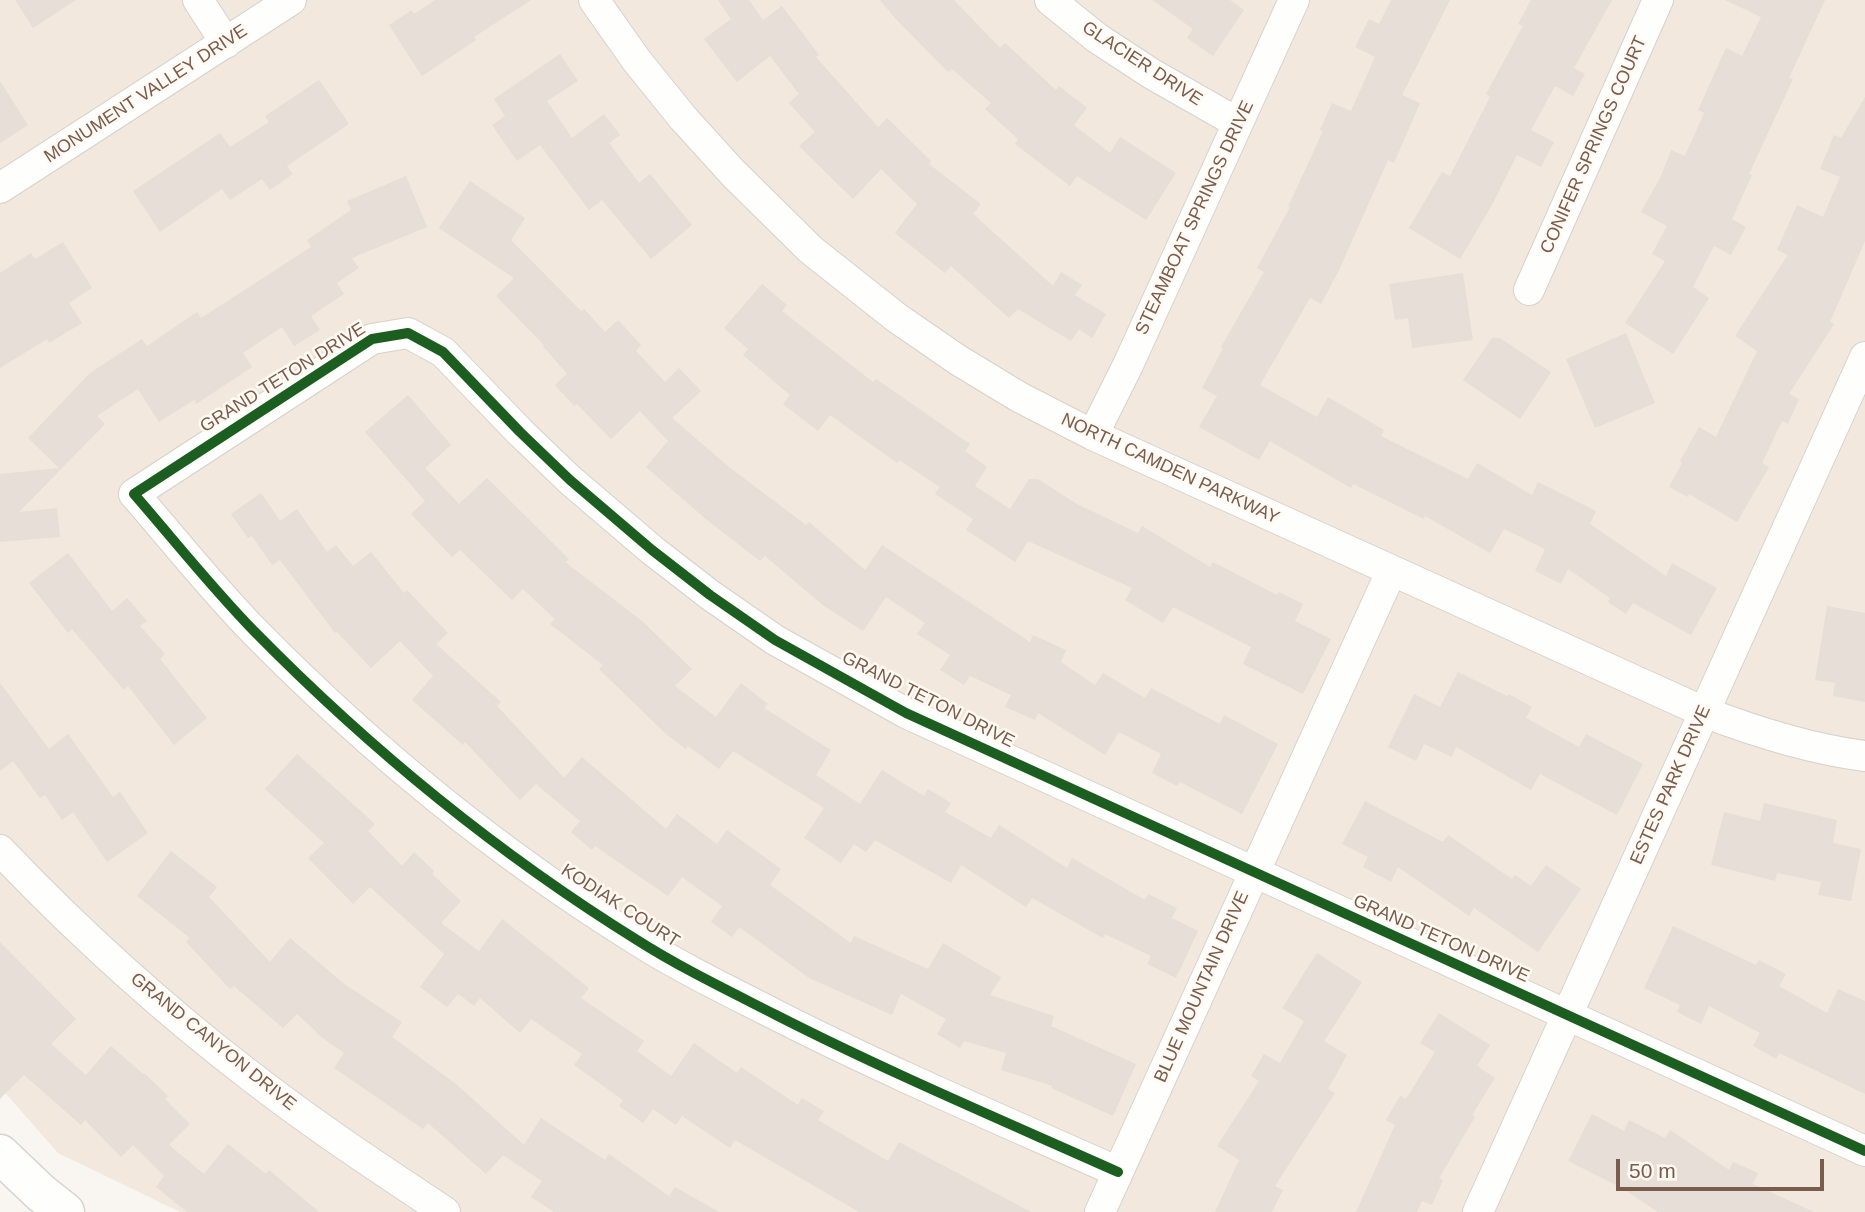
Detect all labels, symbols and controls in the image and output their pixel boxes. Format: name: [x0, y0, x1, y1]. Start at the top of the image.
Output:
street label: GLACIER DRIVE: [1078, 17, 1206, 111]
street label: MONUMENT VALLEY DRIVE: [40, 20, 252, 168]
street label: CONIFER SPRINGS COURT: [1536, 33, 1652, 257]
street label: STEAMBOAT SPRINGS DRIVE: [1131, 98, 1259, 338]
street label: GRAND TETON DRIVE: [196, 318, 370, 438]
street label: NORTH CAMDEN PARKWAY: [1057, 409, 1283, 529]
street label: GRAND TETON DRIVE: [838, 647, 1018, 753]
street label: ESTES PARK DRIVE: [1626, 702, 1716, 868]
street label: KODIAK COURT: [557, 860, 683, 952]
street label: BLUE MOUNTAIN DRIVE: [1150, 888, 1254, 1086]
street label: GRAND TETON DRIVE: [1350, 890, 1532, 988]
street label: GRAND CANYON DRIVE: [126, 968, 300, 1116]
scale bar: [1620, 1146, 1828, 1190]
text: 50 m: [1629, 1159, 1676, 1182]

